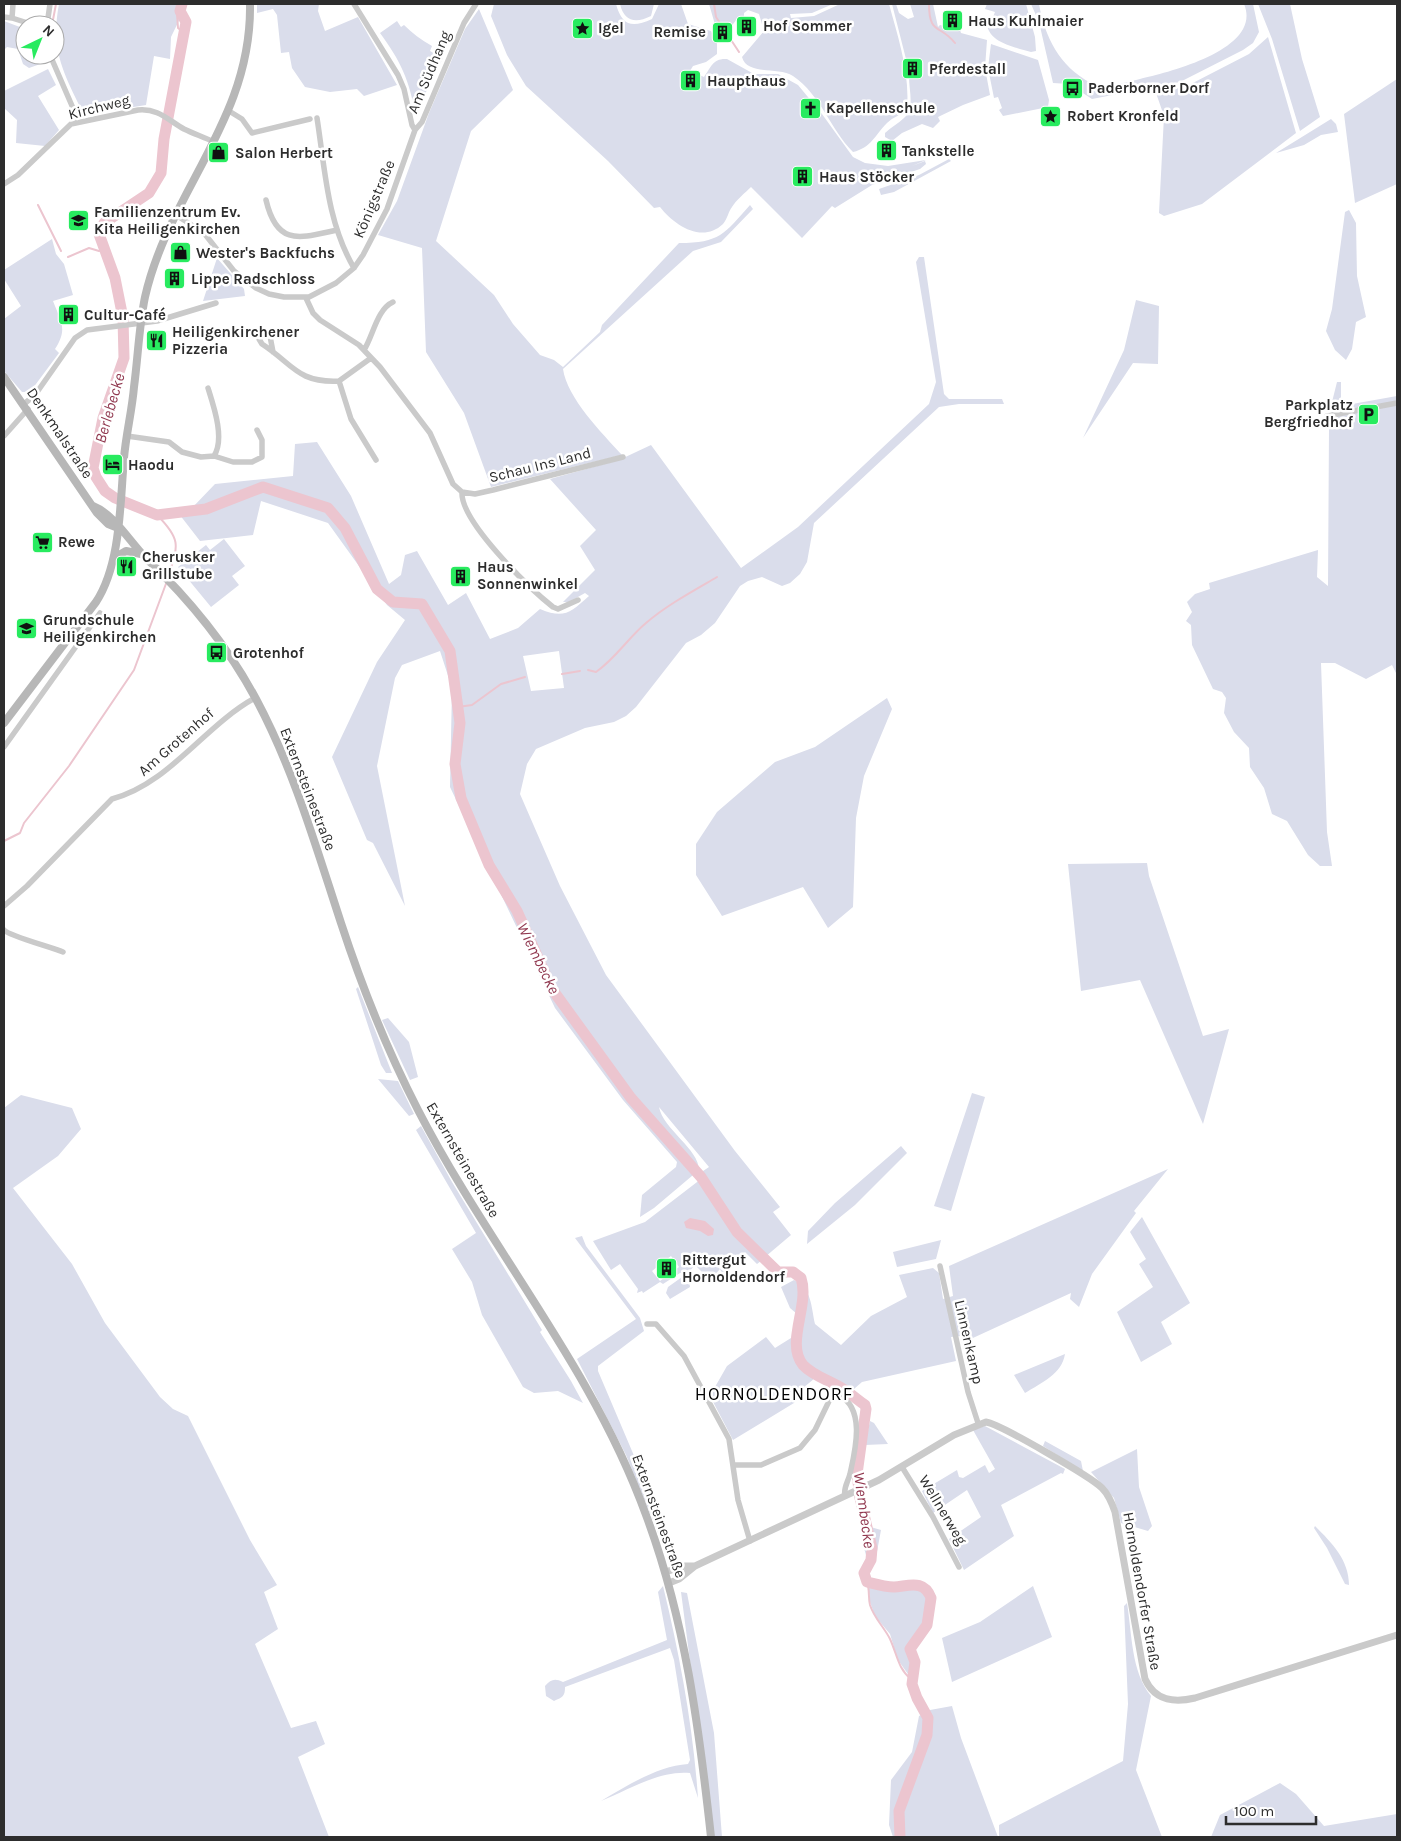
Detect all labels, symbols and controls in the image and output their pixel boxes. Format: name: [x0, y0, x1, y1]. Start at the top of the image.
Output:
building icon: Haus Kuhlmaier: [940, 9, 964, 33]
place label: Haus Kuhlmaier: [968, 12, 1083, 30]
building icon: Hof Sommer: [735, 14, 759, 38]
north arrow: [15, 15, 65, 65]
place icon: Igel: [570, 16, 594, 40]
place label: Hof Sommer: [763, 17, 852, 35]
place label: Igel: [598, 19, 624, 37]
building icon: Remise: [710, 20, 734, 44]
text: N: [39, 21, 58, 41]
place label: Remise: [653, 23, 706, 41]
street label: Am Südhang: [404, 27, 455, 116]
building icon: Pferdestall: [901, 57, 925, 81]
place label: Pferdestall: [929, 60, 1006, 78]
building icon: Haupthaus: [679, 69, 703, 93]
place label: Haupthaus: [707, 72, 786, 90]
bus stop icon: Paderborner Dorf: [1060, 76, 1084, 100]
place label: Paderborner Dorf: [1088, 79, 1210, 97]
street label: Kirchweg: [66, 91, 132, 123]
church icon: Kapellenschule: [798, 96, 822, 120]
place label: Kapellenschule: [826, 99, 935, 117]
place icon: Robert Kronfeld: [1039, 104, 1063, 128]
place label: Robert Kronfeld: [1067, 107, 1179, 125]
building icon: Tankstelle: [874, 139, 898, 163]
shop icon: Salon Herbert: [207, 141, 231, 165]
place label: Tankstelle: [902, 142, 974, 160]
place label: Salon Herbert: [235, 144, 333, 162]
street label: Königstraße: [349, 157, 399, 241]
building icon: Haus Stöcker: [791, 165, 815, 189]
place label: Haus Stöcker: [819, 168, 914, 186]
place label: Familienzentrum Ev. Kita Heiligenkirchen: [94, 203, 240, 238]
school or university icon: Familienzentrum Ev. Kita Heiligenkirchen: [66, 209, 90, 233]
shop icon: Wester's Backfuchs: [168, 241, 192, 265]
place label: Wester's Backfuchs: [196, 244, 335, 262]
building icon: Lippe Radschloss: [163, 267, 187, 291]
place label: Lippe Radschloss: [191, 270, 315, 288]
building icon: Cultur-Café: [56, 303, 80, 327]
place label: Cultur-Café: [84, 306, 166, 324]
place label: Heiligenkirchener Pizzeria: [172, 323, 299, 358]
restaurant icon: Heiligenkirchener Pizzeria: [144, 329, 168, 353]
water label: Berlebecke: [90, 370, 129, 445]
street label: Denkmalstraße: [23, 384, 97, 482]
place label: Parkplatz Bergfriedhof: [1264, 396, 1353, 431]
parking icon: Parkplatz Bergfriedhof: [1357, 402, 1381, 426]
street label: Schau Ins Land: [487, 444, 593, 486]
hotel icon: Haodu: [100, 453, 124, 477]
place label: Haodu: [128, 456, 174, 474]
supermarket icon: Rewe: [30, 530, 54, 554]
place label: Rewe: [58, 533, 95, 551]
place label: Cherusker Grillstube: [142, 548, 215, 583]
restaurant icon: Cherusker Grillstube: [114, 554, 138, 578]
place label: Haus Sonnenwinkel: [477, 558, 578, 593]
building icon: Haus Sonnenwinkel: [449, 564, 473, 588]
place label: Grundschule Heiligenkirchen: [43, 611, 156, 646]
school or university icon: Grundschule Heiligenkirchen: [15, 617, 39, 641]
bus stop icon: Grotenhof: [205, 641, 229, 665]
place label: Grotenhof: [233, 644, 305, 662]
street label: Am Grotenhof: [135, 704, 218, 780]
street label: Externsteinestraße: [276, 725, 340, 853]
water label: Wiembecke: [513, 920, 564, 997]
street label: Externsteinestraße: [423, 1099, 503, 1221]
place label: Rittergut Hornoldendorf: [682, 1251, 785, 1286]
building icon: Rittergut Hornoldendorf: [654, 1257, 678, 1281]
street label: Linnenkamp: [951, 1298, 987, 1386]
district label: HORNOLDENDORF: [695, 1383, 853, 1405]
street label: Externsteinestraße: [628, 1452, 690, 1580]
water label: Wiembecke: [850, 1471, 879, 1550]
street label: Wellnerweg: [915, 1472, 971, 1549]
street label: Hornoldendorfer Straße: [1119, 1510, 1165, 1672]
scale bar: [1226, 1794, 1316, 1826]
text: 100 m: [1234, 1802, 1274, 1820]

